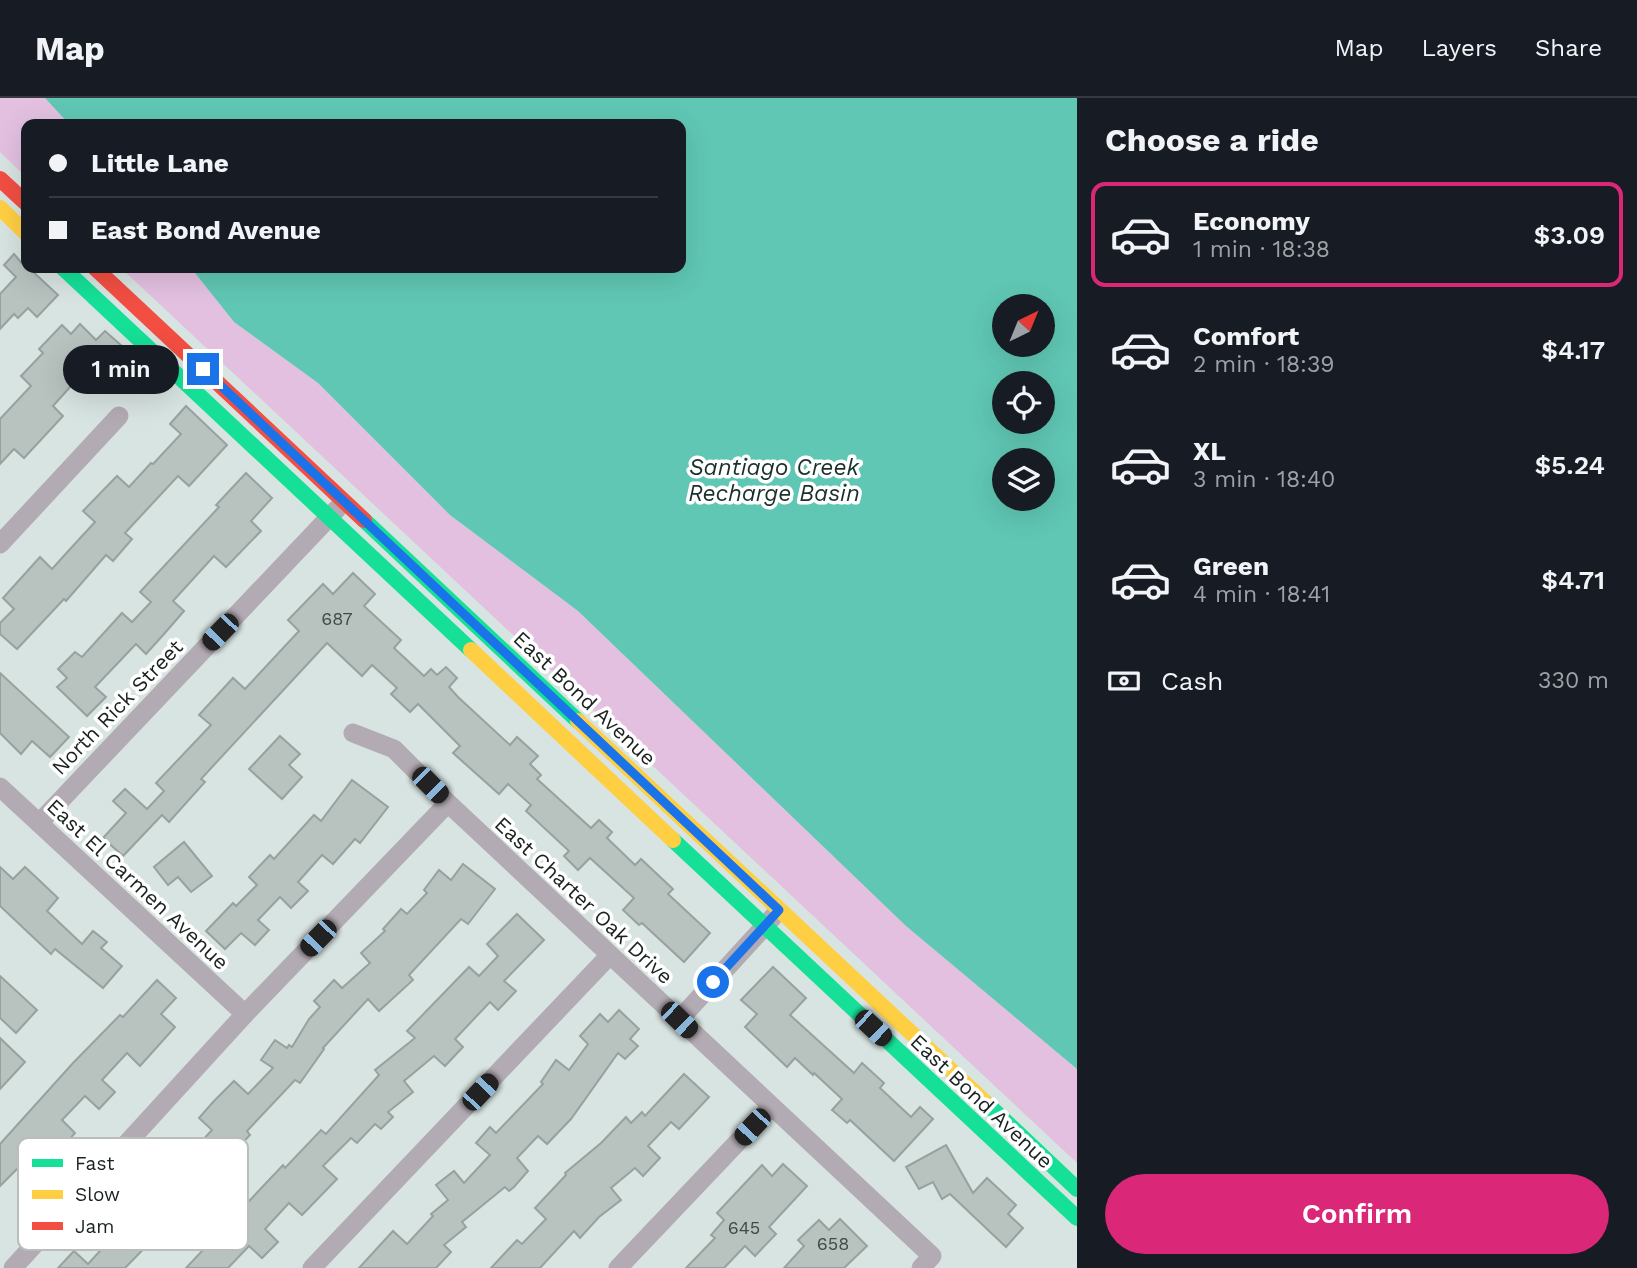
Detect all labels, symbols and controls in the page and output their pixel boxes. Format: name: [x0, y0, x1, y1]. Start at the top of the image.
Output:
text: Map: [35, 29, 105, 68]
text: Map: [1335, 34, 1383, 62]
text: Layers: [1421, 34, 1497, 62]
text: Share: [1535, 34, 1602, 62]
text: Choose a ride: [1105, 121, 1319, 159]
text: Little Lane: [91, 148, 229, 178]
icon: car: [1109, 203, 1172, 266]
text: Economy: [1193, 206, 1310, 236]
text: East Bond Avenue: [91, 215, 321, 245]
text: $3.09: [1534, 220, 1605, 250]
text: 1 min · 18:38: [1193, 236, 1330, 263]
north arrow: [992, 294, 1055, 357]
map controls: [992, 294, 1055, 511]
icon: car: [1109, 318, 1172, 381]
text: Comfort: [1193, 321, 1299, 351]
text: $4.17: [1542, 335, 1605, 365]
callout: 1 min: [63, 344, 178, 394]
text: 2 min · 18:39: [1193, 351, 1335, 378]
route end: [187, 353, 219, 385]
text: 1 min: [91, 356, 151, 383]
button: locate: [992, 371, 1055, 434]
icon: car: [1109, 433, 1172, 496]
text: XL: [1193, 436, 1226, 466]
button: layers: [992, 448, 1055, 511]
text: $5.24: [1535, 450, 1605, 480]
water label: Santiago Creek Recharge Basin: [688, 454, 861, 507]
text: 3 min · 18:40: [1193, 466, 1335, 493]
icon: car: [1109, 548, 1172, 611]
text: Green: [1193, 551, 1269, 581]
text: $4.71: [1541, 565, 1605, 595]
text: 4 min · 18:41: [1193, 581, 1330, 608]
house number: 687: [321, 608, 353, 629]
car: [198, 610, 243, 654]
street label: East Bond Avenue: [509, 626, 661, 770]
street label: North Rick Street: [46, 634, 188, 780]
icon: cash: [1105, 662, 1143, 700]
text: Cash: [1161, 666, 1223, 696]
text: 330 m: [1538, 667, 1609, 694]
car: [408, 763, 453, 807]
street label: East El Carmen Avenue: [42, 793, 234, 975]
street label: East Charter Oak Drive: [490, 811, 678, 989]
car: [296, 916, 341, 960]
route start: [697, 966, 729, 998]
car: [657, 998, 702, 1042]
car: [851, 1006, 896, 1050]
street label: East Bond Avenue: [906, 1029, 1058, 1173]
car: [458, 1069, 503, 1115]
car: [730, 1104, 775, 1150]
legend: [18, 1138, 248, 1250]
text: Fast: [75, 1152, 114, 1175]
button: Confirm: [1105, 1174, 1609, 1254]
text: Slow: [75, 1183, 120, 1206]
text: Jam: [75, 1215, 114, 1238]
house number: 645: [728, 1217, 760, 1238]
house number: 658: [817, 1233, 849, 1254]

